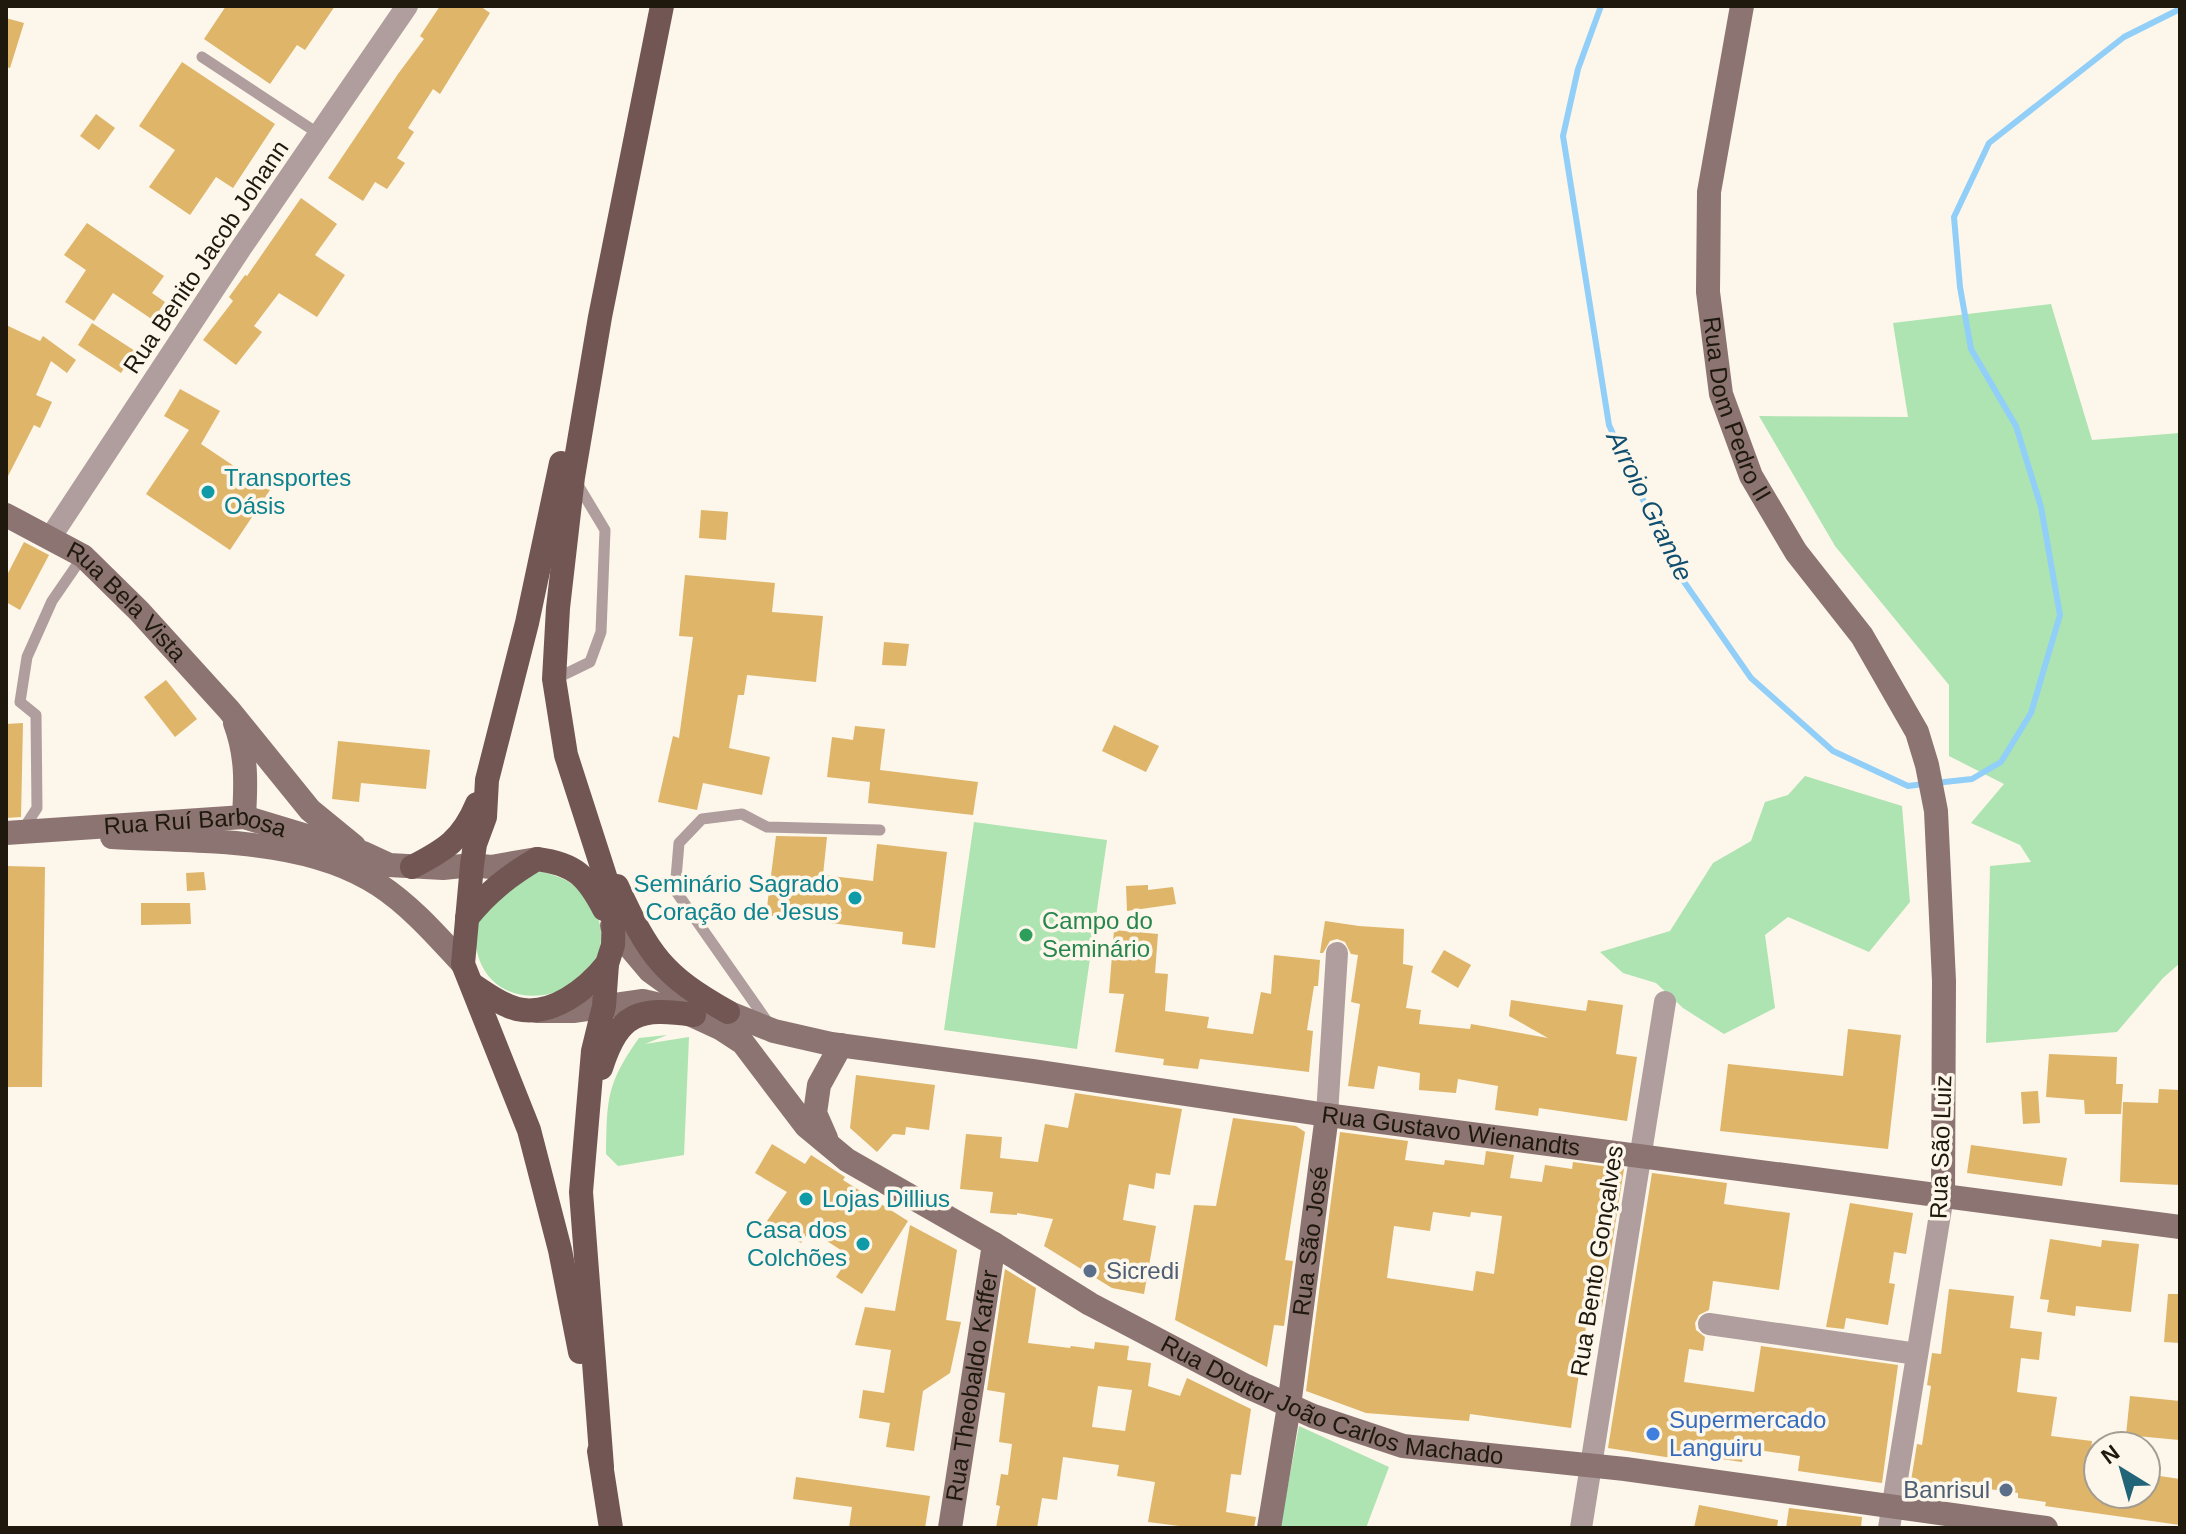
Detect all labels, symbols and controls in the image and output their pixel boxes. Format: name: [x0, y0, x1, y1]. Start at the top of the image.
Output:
street label: Rua Benito Jacob Johann: [118, 135, 294, 378]
street label: Rua Dom Pedro II: [1698, 315, 1777, 506]
water label: Arroio Grande: [1600, 424, 1699, 586]
place label: Transportes Oásis: [224, 464, 351, 519]
marker: Transportes Oásis: [199, 483, 217, 501]
street label: Rua Bela Vista: [62, 536, 192, 667]
street label: Rua Ruí Barbosa: [103, 803, 290, 842]
place label: Seminário Sagrado Coração de Jesus: [634, 870, 839, 925]
marker: Seminário Sagrado Coração de Jesus: [846, 889, 864, 907]
place label: Campo do Seminário: [1042, 907, 1153, 962]
marker: Campo do Seminário: [1017, 926, 1035, 944]
street label: Rua São Luiz: [1924, 1075, 1957, 1219]
street label: Rua Gustavo Wienandts: [1320, 1100, 1582, 1161]
street label: Rua Bento Gonçalves: [1565, 1144, 1628, 1378]
street label: Rua São José: [1287, 1164, 1333, 1318]
place label: Lojas Dillius: [822, 1185, 950, 1212]
marker: Lojas Dillius: [797, 1190, 815, 1208]
place label: Casa dos Colchões: [746, 1216, 847, 1271]
marker: Casa dos Colchões: [854, 1235, 872, 1253]
place label: Sicredi: [1106, 1257, 1179, 1284]
marker: Sicredi: [1081, 1262, 1099, 1280]
street label: Rua Theobaldo Kaffer: [940, 1268, 1003, 1503]
street label: Rua Doutor João Carlos Machado: [1157, 1330, 1505, 1469]
place label: Supermercado Languiru: [1669, 1406, 1826, 1461]
marker: Supermercado Languiru: [1644, 1425, 1662, 1443]
north arrow: [2082, 1430, 2162, 1510]
text: N: [2096, 1440, 2124, 1469]
place label: Banrisul: [1903, 1476, 1990, 1503]
marker: Banrisul: [1997, 1481, 2015, 1499]

